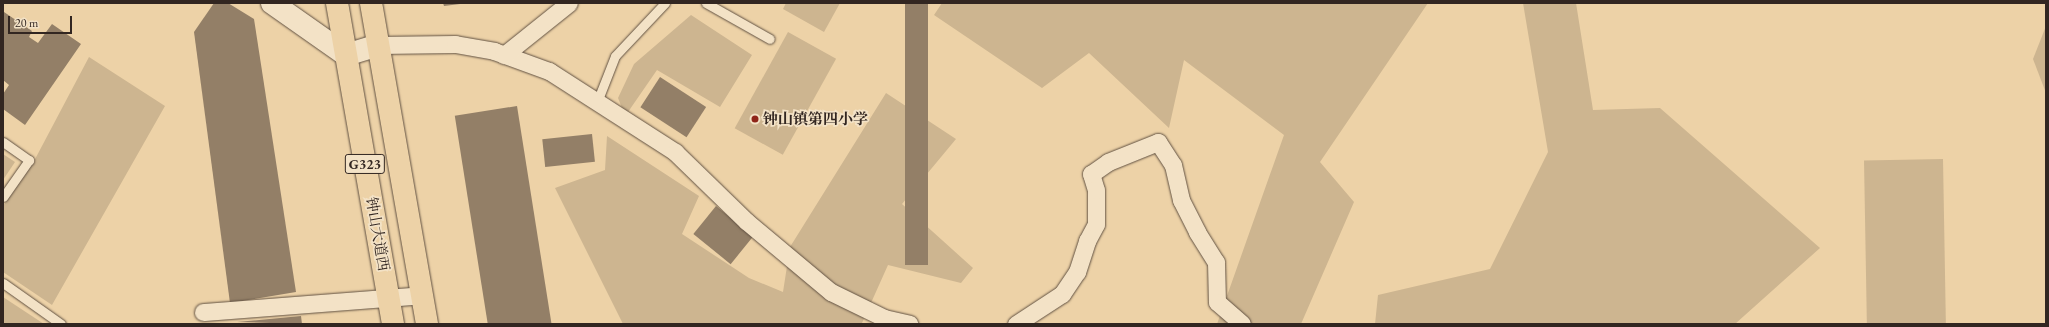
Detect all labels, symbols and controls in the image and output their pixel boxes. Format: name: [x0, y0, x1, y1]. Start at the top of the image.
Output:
scale bar: [10, 8, 74, 34]
text: 20 m: [15, 15, 38, 31]
place label: 钟山镇第四小学: [763, 110, 868, 128]
marker: 钟山镇第四小学: [750, 114, 760, 124]
road number: G323: [344, 152, 386, 176]
street label: 钟山大道西: [363, 196, 393, 272]

